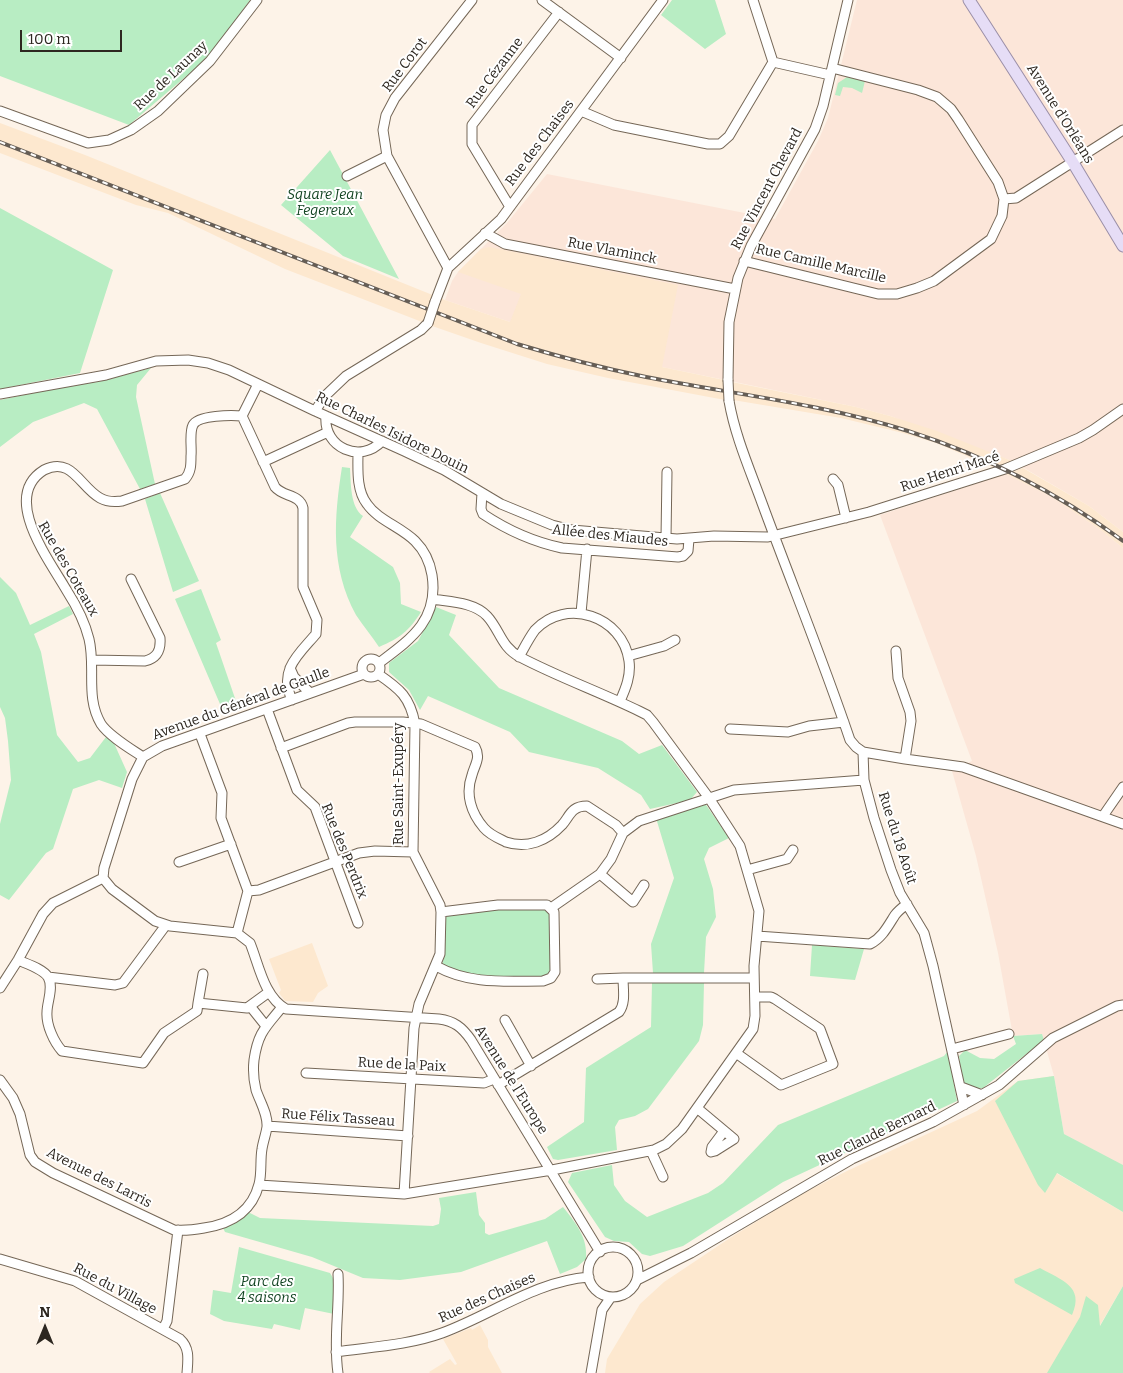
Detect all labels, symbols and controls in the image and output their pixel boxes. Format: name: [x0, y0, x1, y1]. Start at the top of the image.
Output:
scale bar: [22, 20, 125, 52]
text: 100 m: [28, 30, 71, 48]
street label: Rue Corot: [379, 34, 431, 96]
street label: Rue Cézanne: [463, 34, 527, 112]
street label: Rue de Launay: [131, 38, 211, 114]
street label: Avenue d'Orléans: [1023, 61, 1097, 167]
street label: Rue des Chaises: [502, 97, 578, 189]
street label: Rue Vincent Chevard: [728, 125, 806, 253]
park label: Square Jean Fegereux: [287, 187, 363, 220]
street label: Rue Vlaminck: [566, 234, 658, 268]
street label: Rue Camille Marcille: [754, 241, 888, 287]
street label: Rue Charles Isidore Douin: [313, 389, 471, 477]
street label: Rue Henri Macé: [898, 448, 1002, 496]
street label: Rue des Coteaux: [34, 519, 102, 619]
street label: Allée des Miaudes: [551, 522, 669, 550]
street label: Avenue du Général de Gaulle: [150, 664, 332, 744]
street label: Rue Saint-Exupéry: [391, 723, 407, 845]
street label: Rue du 18 Août: [874, 790, 920, 886]
street label: Rue des Perdrix: [317, 801, 371, 901]
street label: Avenue de l'Europe: [471, 1023, 551, 1137]
street label: Rue de la Paix: [357, 1054, 447, 1076]
street label: Rue Claude Bernard: [815, 1098, 939, 1170]
street label: Rue Félix Tasseau: [281, 1106, 395, 1130]
street label: Avenue des Larris: [44, 1144, 154, 1212]
street label: Rue du Village: [70, 1260, 160, 1318]
street label: Rue des Chaises: [436, 1269, 538, 1327]
park label: Parc des 4 saisons: [238, 1274, 296, 1306]
north arrow: [20, 1303, 70, 1353]
text: N: [40, 1304, 50, 1321]

